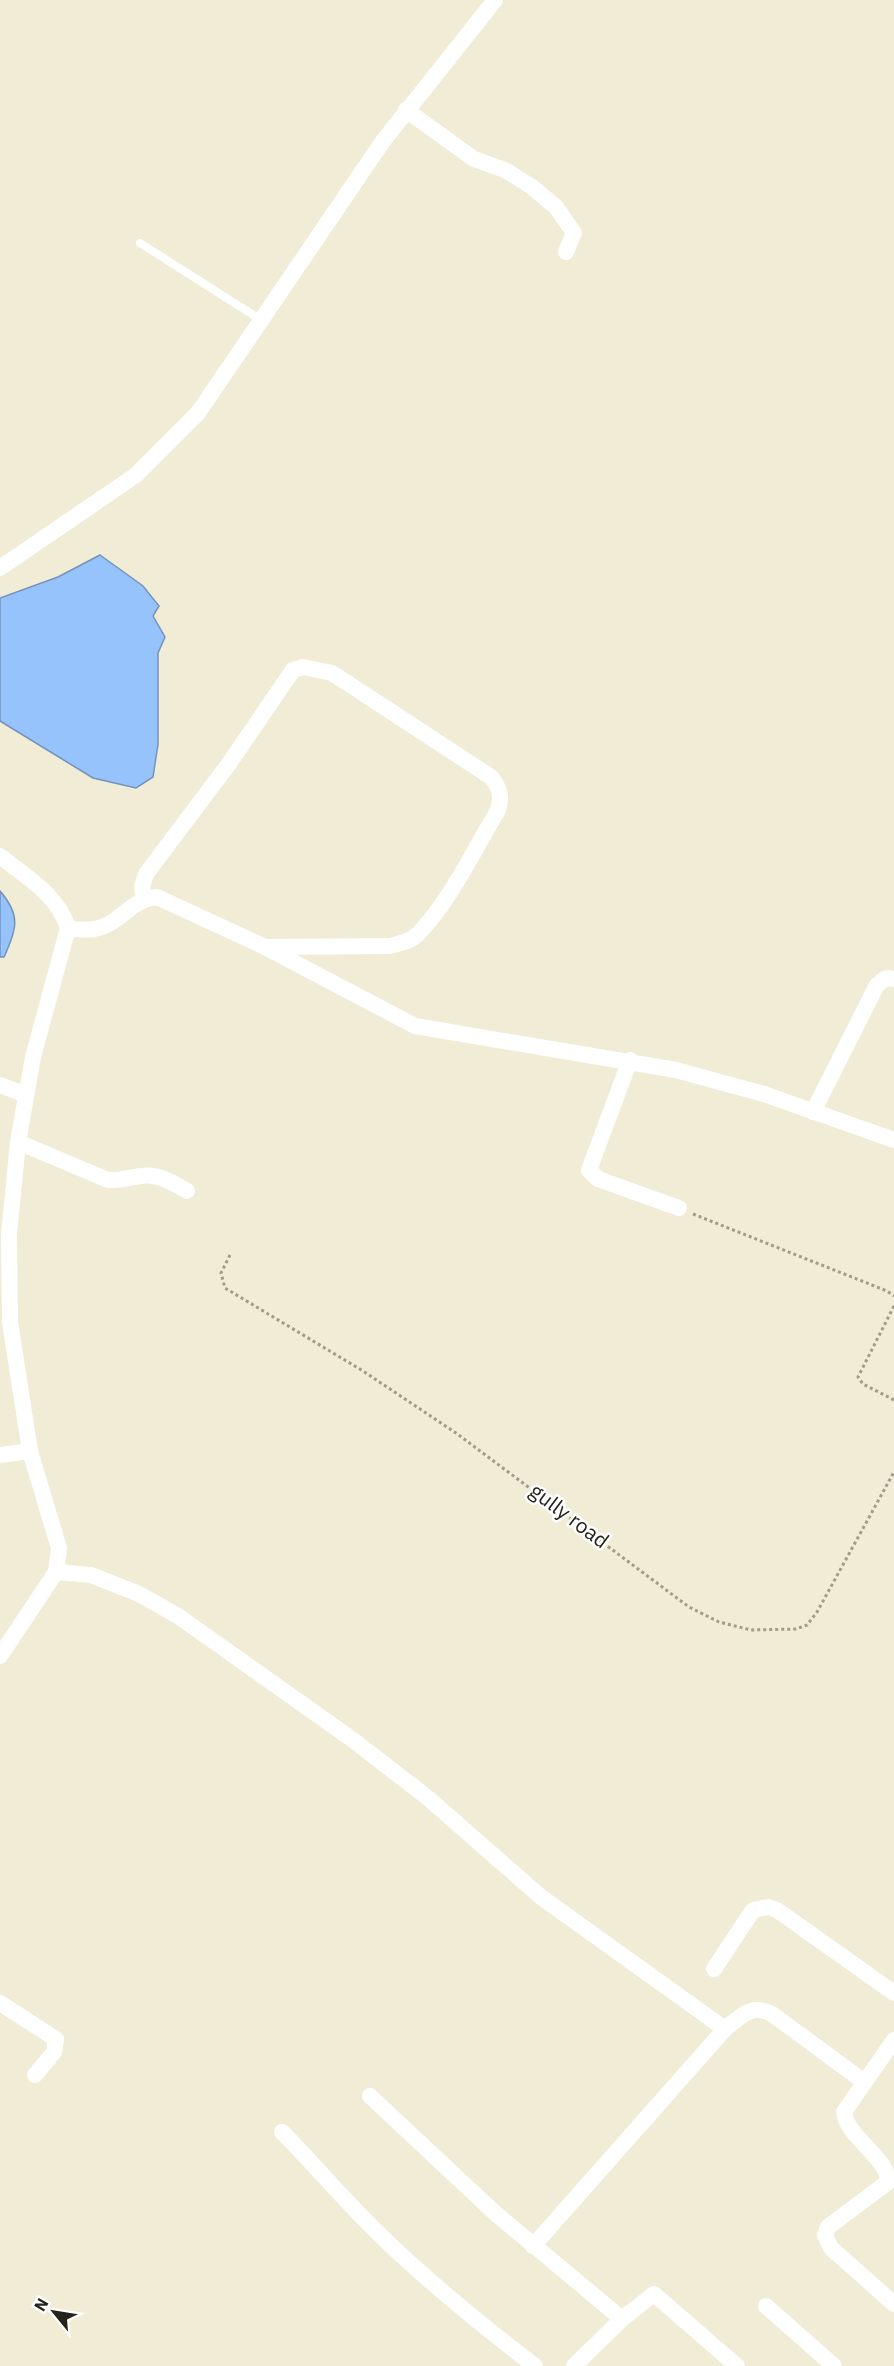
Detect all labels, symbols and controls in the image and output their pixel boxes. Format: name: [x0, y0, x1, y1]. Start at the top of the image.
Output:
street label: gully road: [524, 1476, 615, 1554]
north arrow: [24, 2282, 84, 2342]
text: N: [29, 2294, 53, 2315]

